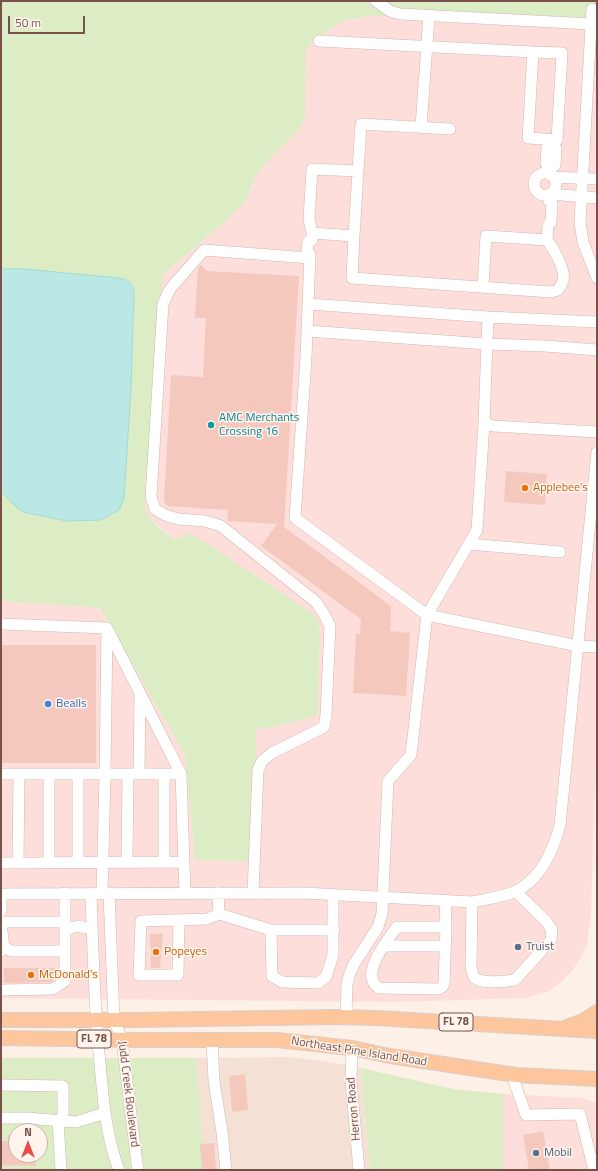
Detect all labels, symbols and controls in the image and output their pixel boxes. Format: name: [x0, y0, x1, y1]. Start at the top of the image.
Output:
scale bar: [10, 8, 87, 34]
text: 50 m: [15, 13, 41, 32]
place label: AMC Merchants Crossing 16: [219, 411, 299, 439]
marker: AMC Merchants Crossing 16: [206, 420, 216, 430]
place label: Applebee's: [533, 481, 588, 495]
marker: Applebee's: [520, 483, 530, 493]
place label: Bealls: [56, 697, 87, 711]
marker: Bealls: [43, 699, 53, 709]
place label: Truist: [526, 940, 554, 954]
marker: Truist: [513, 942, 523, 952]
place label: Popeyes: [164, 945, 207, 959]
marker: Popeyes: [151, 947, 161, 957]
place label: McDonald's: [39, 968, 98, 982]
marker: McDonald's: [26, 970, 36, 980]
road number: FL 78: [439, 1013, 473, 1031]
road number: FL 78: [77, 1030, 111, 1048]
street label: Northeast Pine Island Road: [290, 1034, 428, 1070]
street label: Judd Creek Boulevard: [114, 1040, 142, 1148]
street label: Herron Road: [344, 1077, 364, 1141]
north arrow: [8, 1123, 48, 1163]
text: N: [24, 1124, 32, 1140]
place label: Mobil: [544, 1146, 572, 1160]
marker: Mobil: [531, 1148, 541, 1158]

